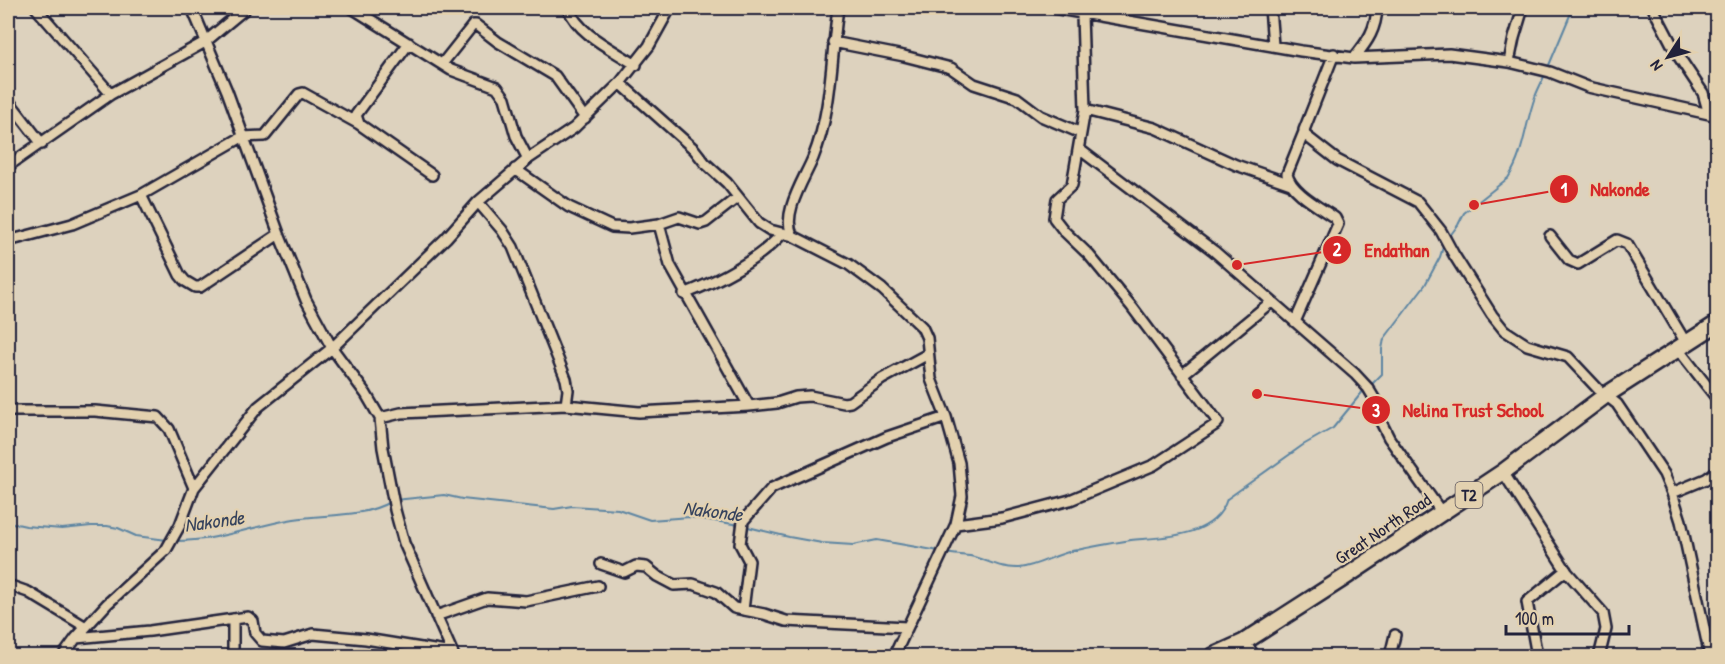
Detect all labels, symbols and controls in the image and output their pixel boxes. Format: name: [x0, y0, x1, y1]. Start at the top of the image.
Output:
north arrow: [1638, 27, 1698, 87]
text: N: [1644, 56, 1667, 76]
callout: Nakonde: [1549, 170, 1662, 208]
text: Nakonde: [1590, 175, 1650, 202]
text: 1: [1561, 177, 1568, 202]
callout: Endathan: [1322, 231, 1442, 269]
text: Endathan: [1364, 236, 1430, 263]
text: 2: [1333, 237, 1342, 262]
callout: Nelina Trust School: [1361, 391, 1556, 429]
text: Nelina Trust School: [1403, 396, 1544, 423]
text: 3: [1372, 398, 1380, 423]
road number: T2: [1456, 482, 1482, 508]
street label: Great North Road: [1330, 487, 1436, 570]
water label: Nakonde: [682, 493, 745, 528]
water label: Nakonde: [183, 503, 246, 538]
scale bar: [1506, 598, 1629, 636]
text: 100 m: [1515, 606, 1554, 631]

